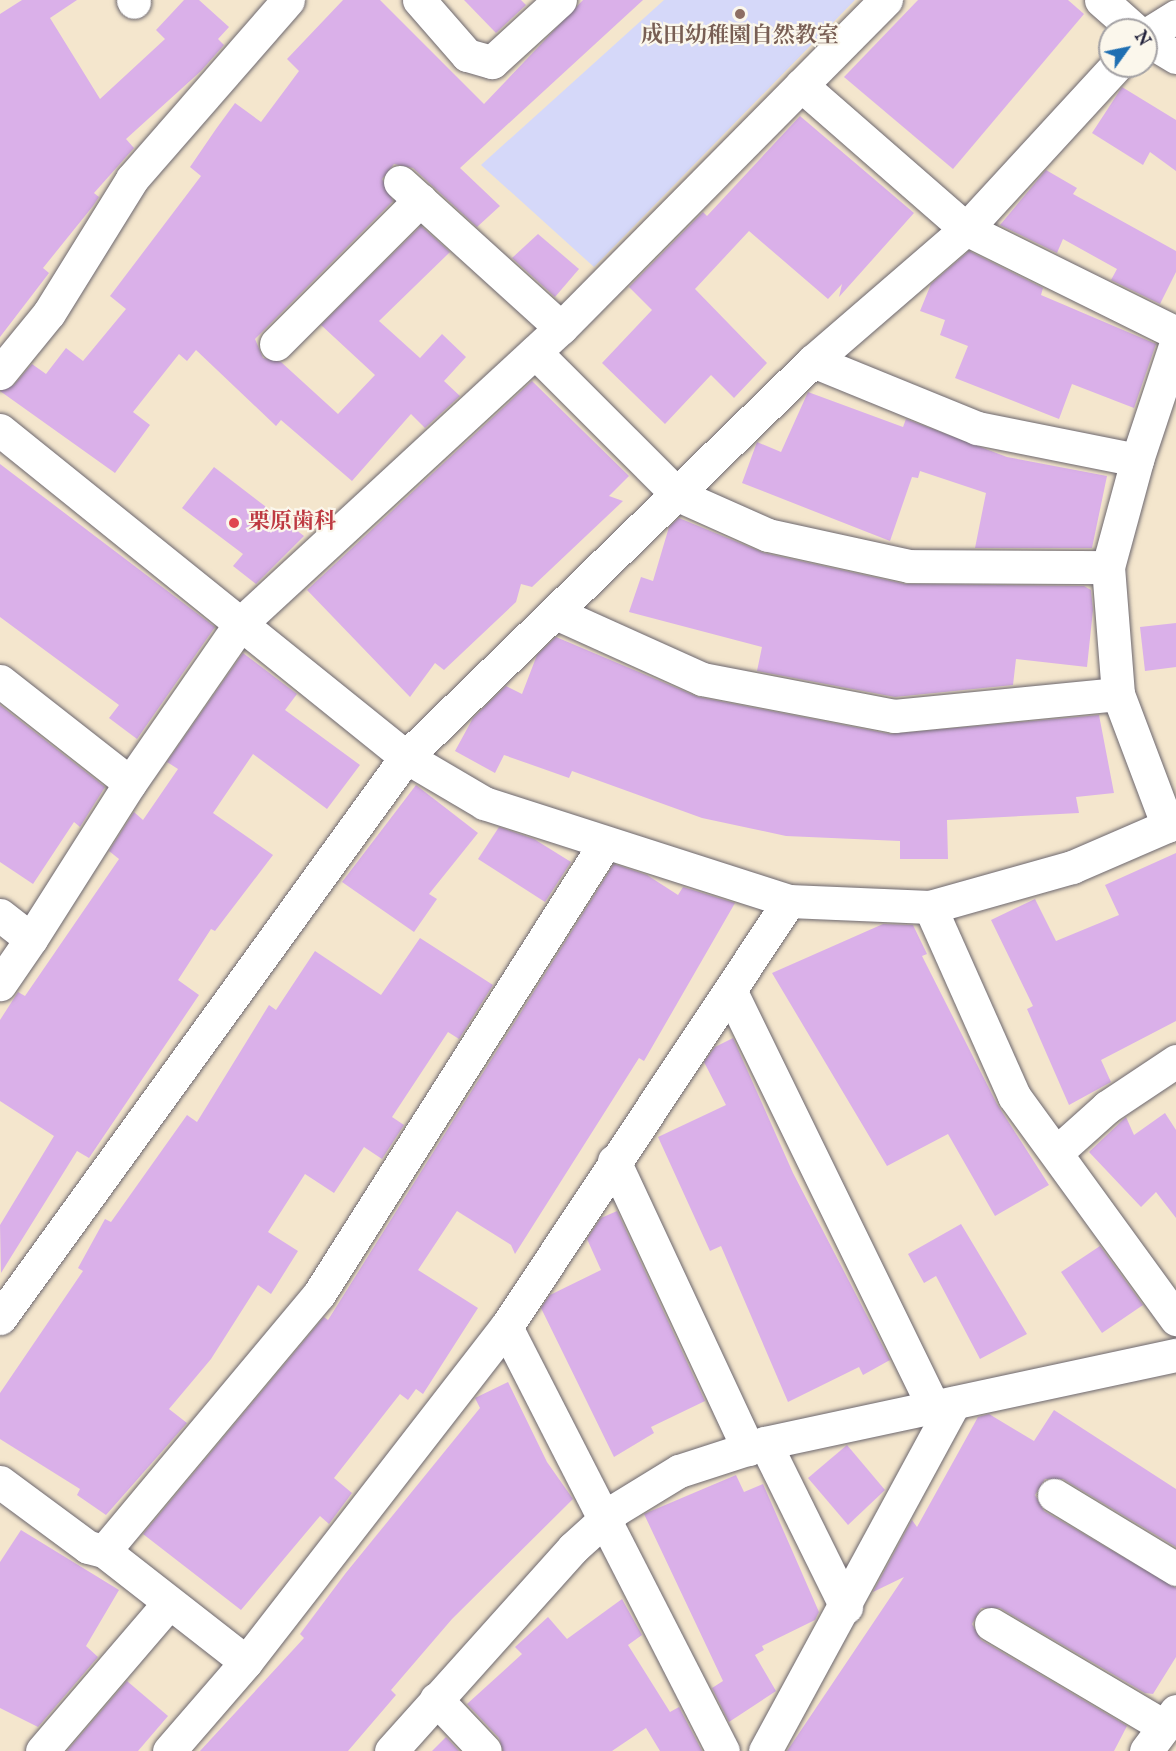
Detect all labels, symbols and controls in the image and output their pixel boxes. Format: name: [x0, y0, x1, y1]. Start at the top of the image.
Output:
marker: 成田幼稚園自然教室: [733, 7, 747, 21]
north arrow: [1098, 18, 1158, 78]
place label: 成田幼稚園自然教室: [641, 24, 839, 50]
text: N: [1129, 28, 1154, 51]
place label: 栗原歯科: [248, 510, 336, 536]
marker: 栗原歯科: [225, 514, 243, 532]

